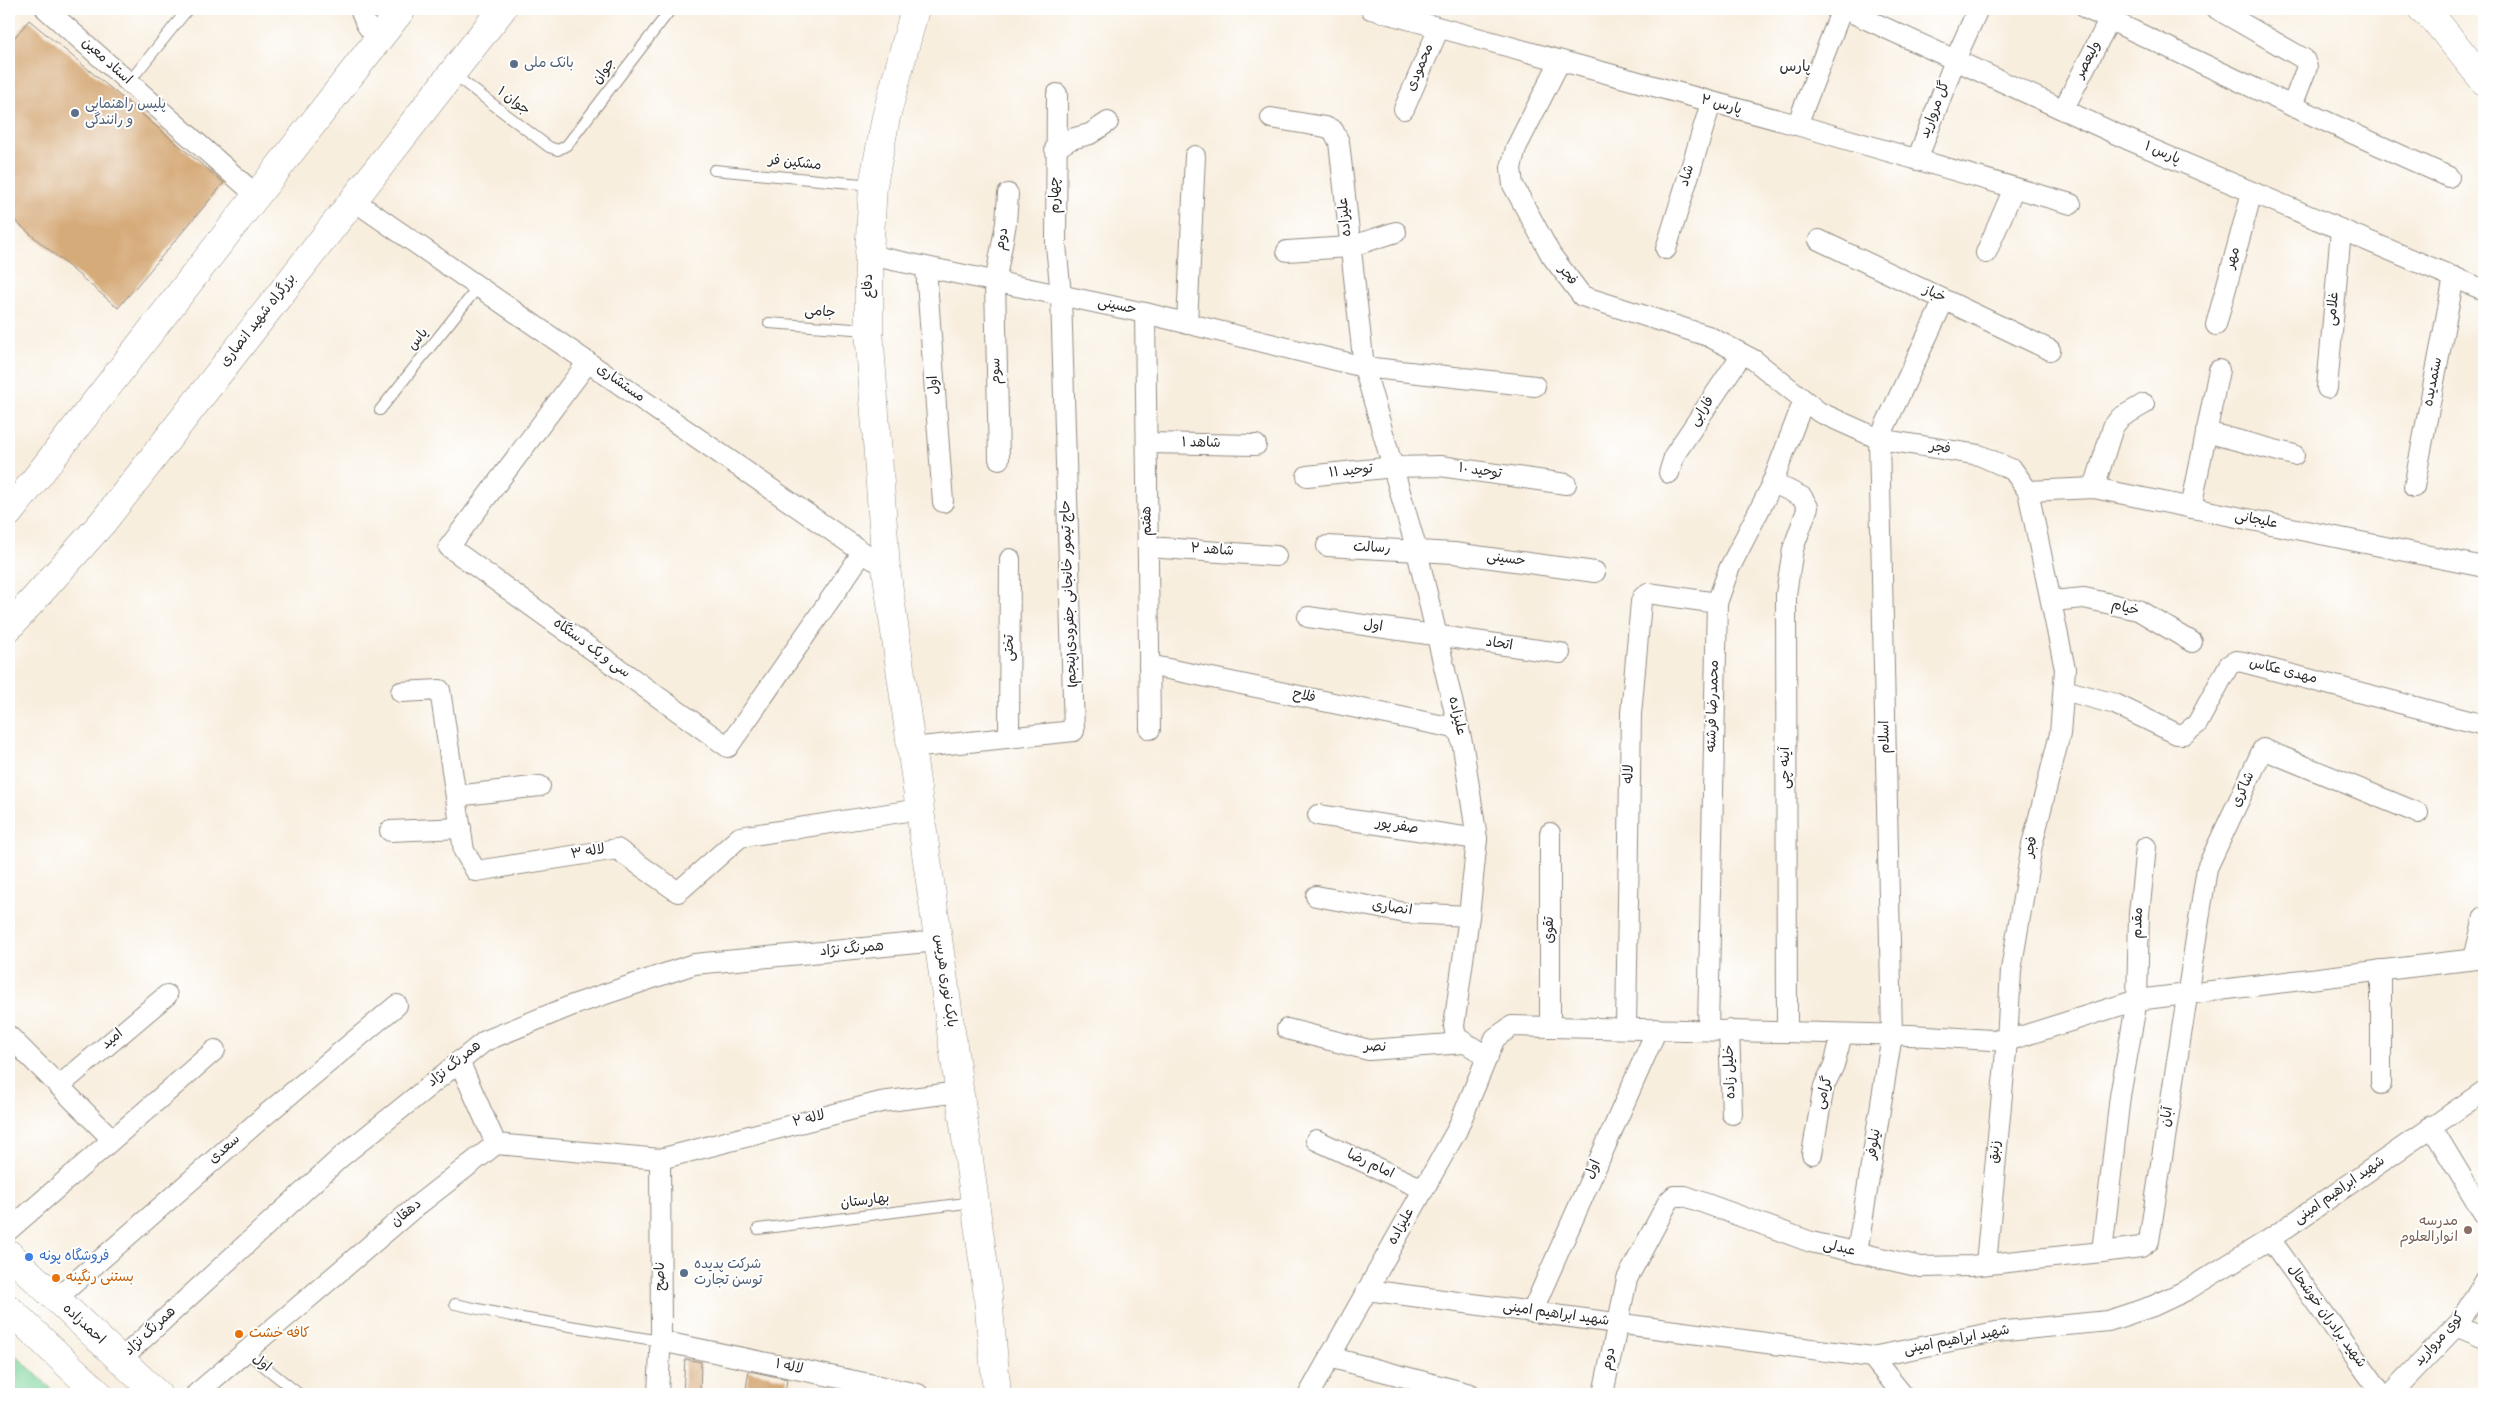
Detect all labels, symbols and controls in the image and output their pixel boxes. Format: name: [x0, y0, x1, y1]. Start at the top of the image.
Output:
street label: استاد معین: [77, 35, 135, 89]
street label: ولیعصر: [2072, 39, 2106, 82]
street label: محمودی: [1403, 42, 1439, 94]
place label: بانک ملی: [524, 56, 574, 73]
street label: جوان: [590, 56, 620, 88]
marker: بانک ملی: [508, 58, 520, 70]
district label: پارس: [1779, 59, 1811, 77]
street label: گل مروارید: [1915, 78, 1955, 141]
street label: جوان ۱: [493, 84, 533, 120]
street label: پارس ۲: [1699, 92, 1743, 120]
place label: پلیس راهنمایی و رانندگی: [85, 97, 166, 130]
marker: پلیس راهنمایی و رانندگی: [69, 107, 81, 119]
street label: پارس ۱: [2141, 139, 2183, 169]
street label: مشکین فر: [767, 153, 822, 175]
street label: شاد: [1677, 163, 1699, 189]
street label: چهارم: [1047, 176, 1065, 214]
street label: علیزاده: [1335, 197, 1357, 237]
street label: دوم: [993, 226, 1013, 252]
street label: مهر: [2223, 245, 2245, 272]
street label: فجر: [1553, 262, 1580, 289]
street label: بزرگراه شهید انصاری: [216, 270, 301, 371]
street label: دفاع: [861, 274, 878, 298]
street label: خباز: [1919, 282, 1948, 308]
street label: غلامی: [2324, 291, 2344, 327]
street label: حسینی: [1096, 295, 1138, 319]
street label: جامی: [804, 303, 836, 323]
street label: یاس: [405, 325, 433, 355]
street label: ستمدیده: [2421, 356, 2447, 408]
street label: سوم: [988, 358, 1007, 384]
street label: مستشاری: [592, 361, 648, 407]
street label: اول: [926, 375, 944, 395]
street label: فارابی: [1687, 394, 1719, 430]
street label: شاهد ۱: [1181, 435, 1221, 453]
street label: فجر: [1927, 439, 1952, 459]
street label: توحید ‍۱۱: [1328, 461, 1375, 483]
street label: توحید ۱۰: [1457, 461, 1504, 484]
street label: حاج تیمور خانجانی جفرودی(پنجم): [1058, 500, 1082, 688]
street label: هفتم: [1139, 506, 1157, 536]
street label: علیجانی: [2233, 509, 2279, 533]
street label: رسالت: [1353, 540, 1391, 558]
street label: شاهد ۲: [1190, 541, 1234, 561]
street label: حسینی: [1485, 549, 1527, 571]
street label: خیام: [2109, 597, 2141, 621]
street label: سی و یک دستگاه: [549, 614, 634, 683]
street label: اول: [1362, 617, 1384, 637]
street label: تختی: [1002, 633, 1019, 662]
street label: اتحاد: [1484, 635, 1514, 655]
street label: مهدی عکاس: [2247, 655, 2319, 689]
street label: محمدرضا فرشته: [1704, 660, 1724, 752]
street label: فلاح: [1291, 686, 1317, 708]
street label: علیزاده: [1443, 695, 1469, 737]
street label: اسلام: [1877, 720, 1895, 754]
street label: آینه چی: [1777, 746, 1795, 789]
street label: لاله: [1621, 764, 1639, 784]
street label: شاکری: [2229, 770, 2259, 810]
street label: صفر پور: [1373, 815, 1420, 839]
street label: فجر: [2021, 835, 2042, 860]
street label: لاله ۳: [570, 842, 606, 864]
street label: انصاری: [1371, 898, 1413, 920]
street label: مقدم: [2130, 907, 2148, 939]
street label: تقوی: [1542, 916, 1559, 944]
street label: بابک نوری هریس: [929, 933, 959, 1029]
street label: همرنگ نژاد: [819, 937, 885, 961]
street label: امید: [99, 1026, 127, 1054]
street label: همرنگ نژاد: [423, 1037, 485, 1092]
street label: نصر: [1363, 1039, 1386, 1057]
street label: خلیل زاده: [1722, 1045, 1740, 1099]
street label: گرامی: [1810, 1074, 1838, 1111]
street label: آبان: [2157, 1105, 2178, 1128]
street label: لاله ۲: [791, 1108, 827, 1132]
street label: نیلوفر: [1864, 1128, 1886, 1161]
street label: سعدی: [206, 1132, 244, 1168]
street label: زنبق: [1987, 1140, 2005, 1164]
street label: امام رضا: [1344, 1147, 1396, 1183]
street label: شهید ابراهیم امینی: [2291, 1153, 2389, 1229]
street label: اول: [1582, 1158, 1606, 1182]
street label: بهارستان: [840, 1191, 890, 1213]
street label: دهقان: [388, 1196, 426, 1232]
street label: علیزاده: [1385, 1206, 1419, 1248]
place label: مدرسه انوارالعلوم: [2399, 1214, 2458, 1248]
marker: مدرسه انوارالعلوم: [2462, 1224, 2474, 1236]
street label: عبدلی: [1821, 1237, 1857, 1261]
place label: فروشگاه پونه: [39, 1247, 109, 1266]
marker: فروشگاه پونه: [23, 1251, 35, 1263]
place label: شرکت پدیده توسن تجارت: [694, 1257, 764, 1290]
street label: ناصح: [653, 1261, 670, 1291]
street label: شهید برادران خوشحال: [2283, 1262, 2369, 1372]
marker: شرکت پدیده توسن تجارت: [678, 1267, 690, 1279]
place label: بستنی رنگینه: [66, 1268, 134, 1287]
marker: بستنی رنگینه: [50, 1272, 62, 1284]
street label: شهید ابراهیم امینی: [1502, 1299, 1610, 1331]
street label: احمدزاده: [58, 1301, 108, 1349]
street label: همرنگ نژاد: [120, 1302, 180, 1360]
street label: کوی مروارید: [2411, 1309, 2469, 1371]
street label: شهید ابراهیم امینی: [1903, 1322, 2011, 1360]
place label: کافه خشت: [249, 1326, 310, 1343]
marker: کافه خشت: [233, 1328, 245, 1340]
street label: دوم: [1599, 1346, 1621, 1372]
street label: اول: [248, 1351, 274, 1377]
street label: لاله ۱: [774, 1357, 804, 1379]

